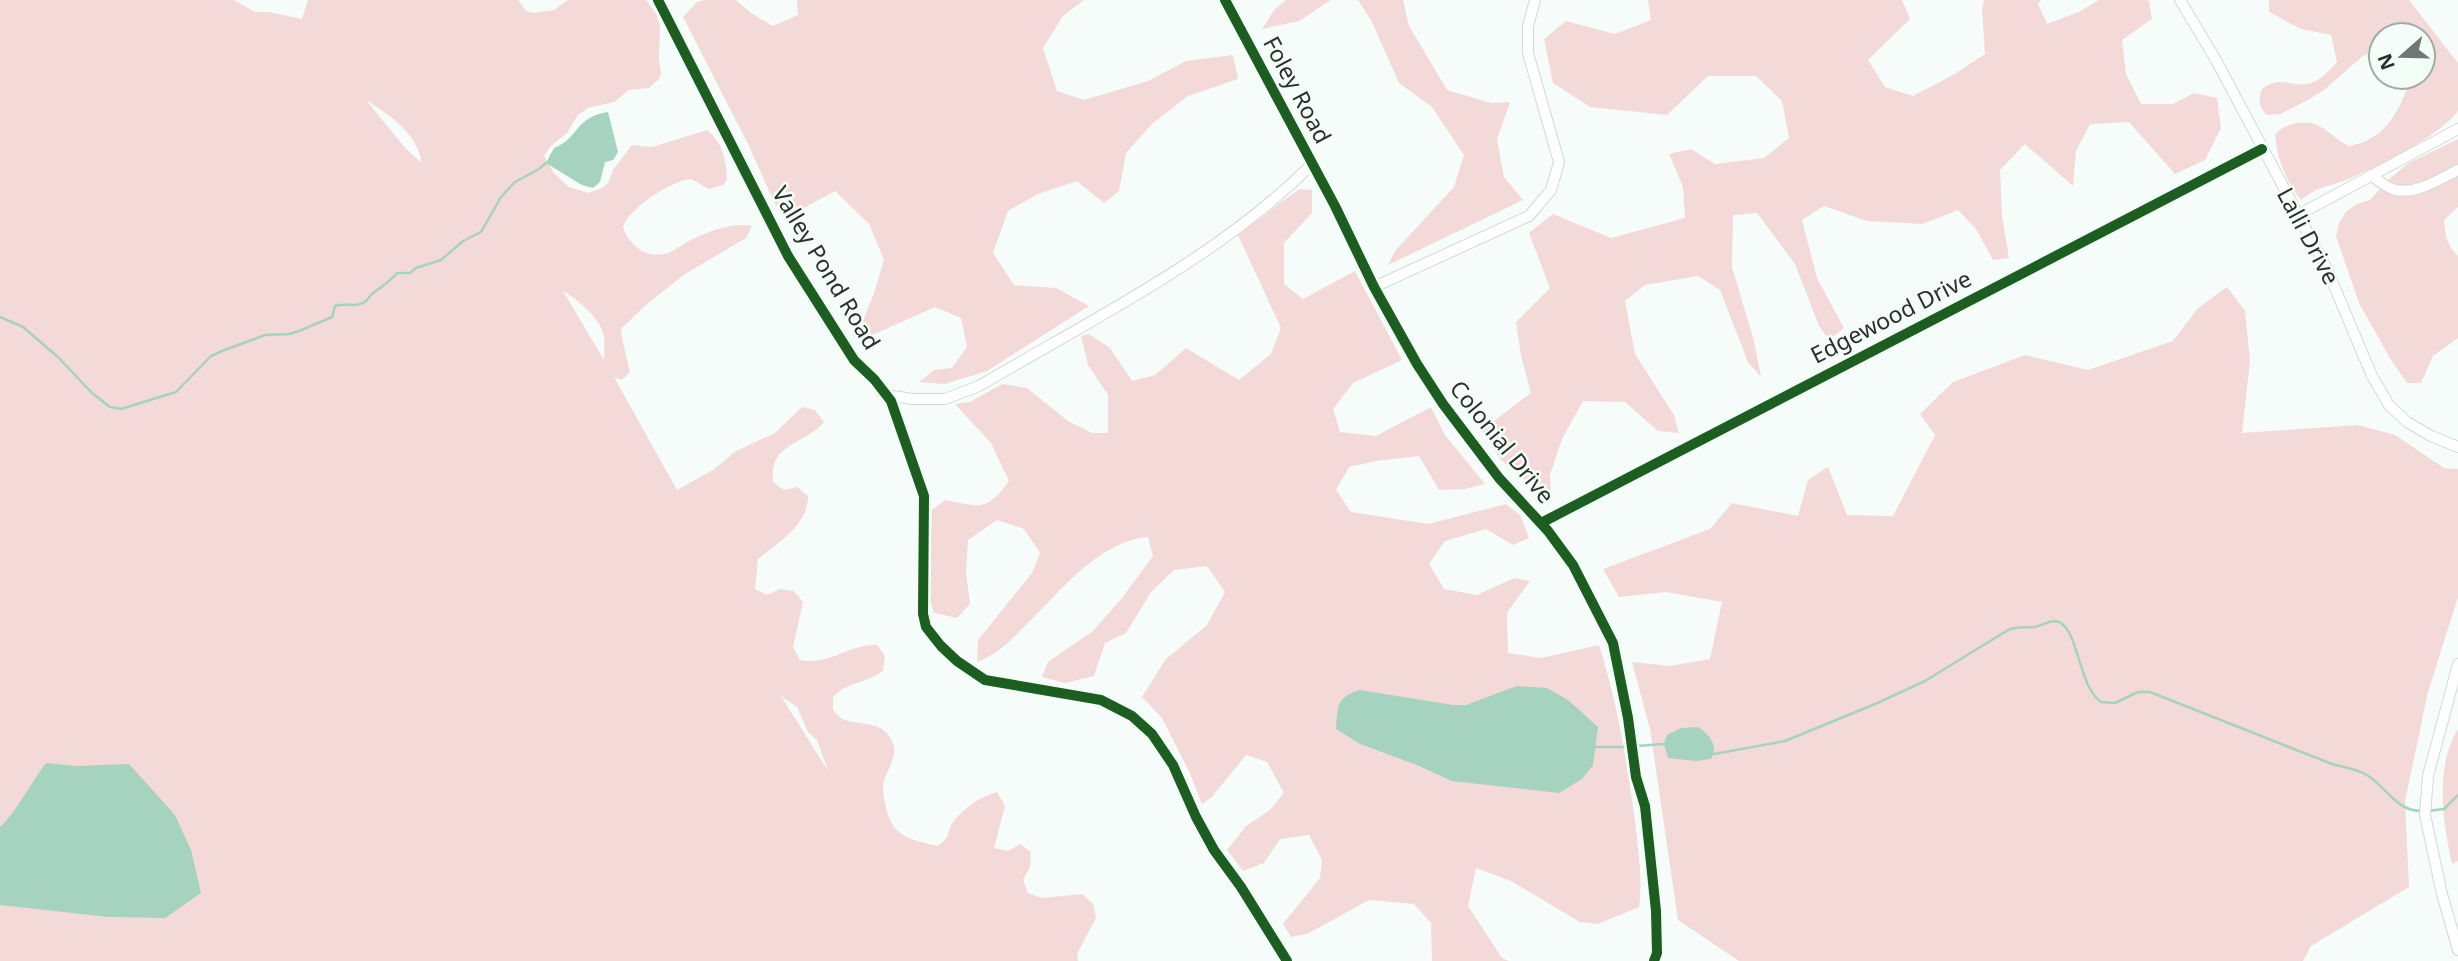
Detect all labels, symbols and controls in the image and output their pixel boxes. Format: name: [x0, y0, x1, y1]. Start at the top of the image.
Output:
north arrow: [2367, 21, 2437, 91]
street label: Foley Road: [1256, 30, 1340, 149]
text: N: [2371, 50, 2401, 74]
street label: Valley Pond Road: [765, 180, 888, 355]
street label: Lalli Drive: [2270, 181, 2348, 290]
street label: Edgewood Drive: [1805, 262, 1976, 370]
street label: Colonial Drive: [1443, 373, 1562, 510]

